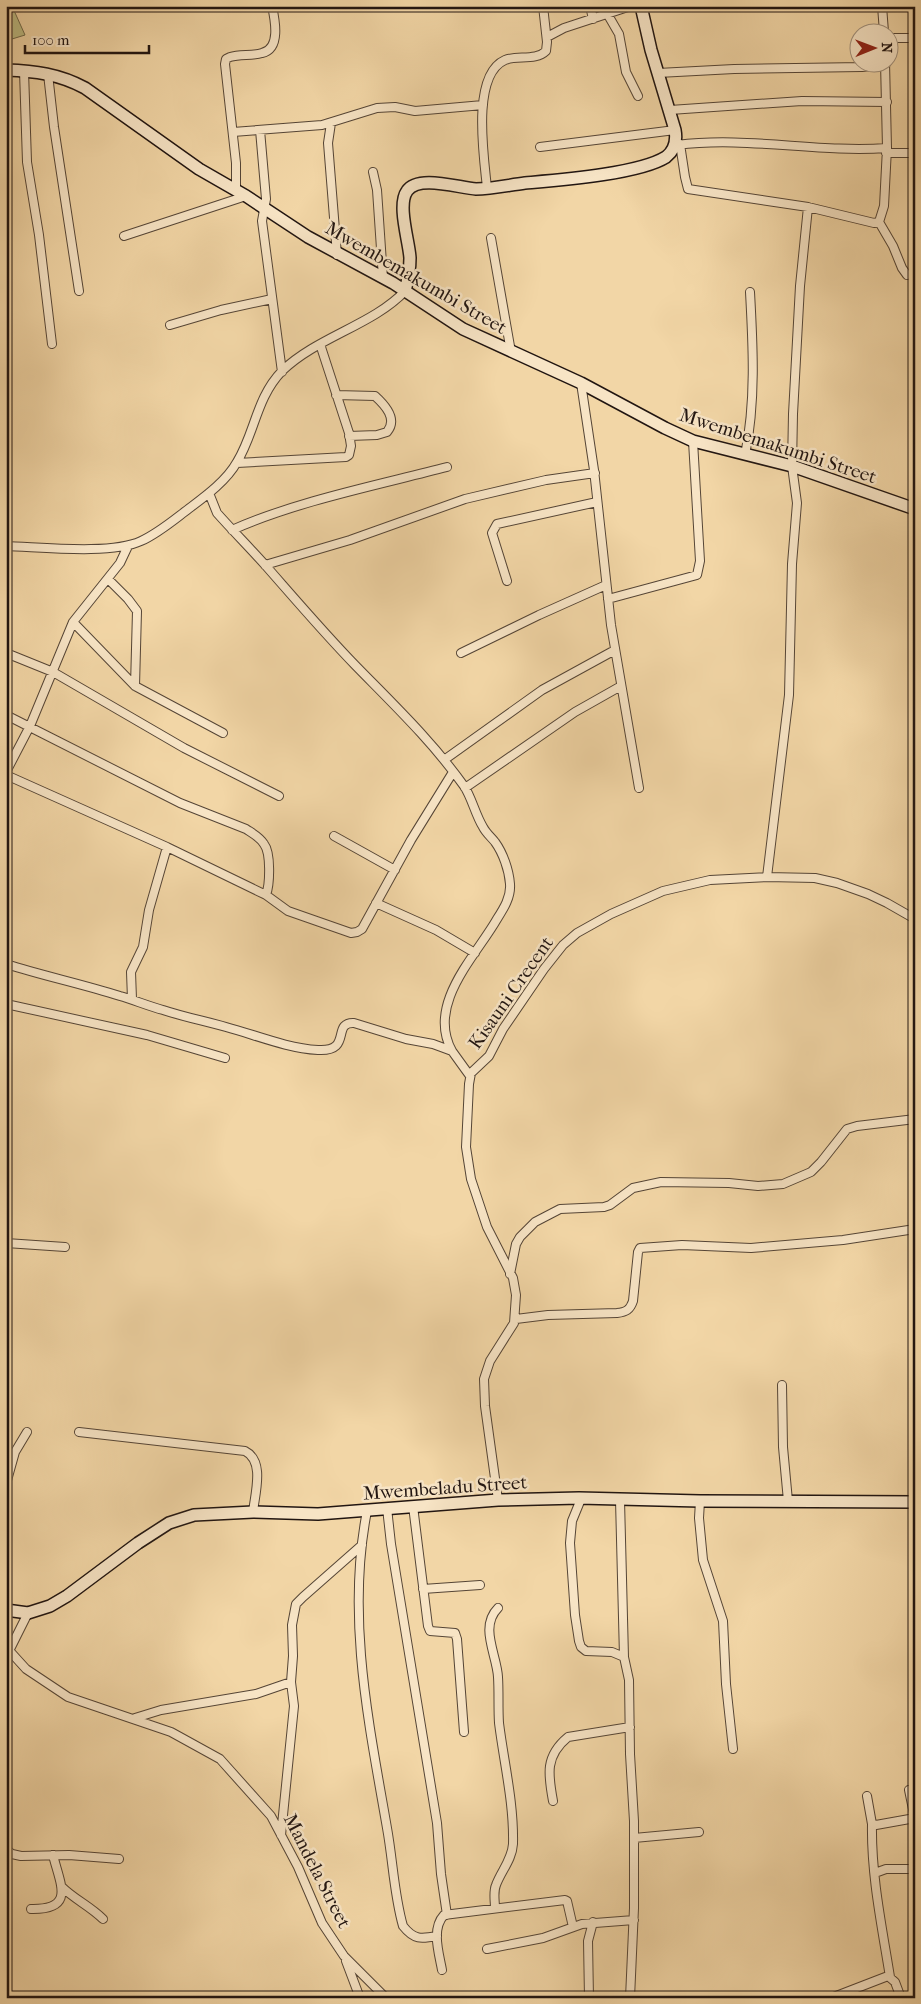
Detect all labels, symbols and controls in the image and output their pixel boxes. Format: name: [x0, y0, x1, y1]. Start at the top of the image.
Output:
scale bar: [25, 22, 149, 54]
north arrow: [848, 22, 898, 72]
text: 100 m: [32, 31, 70, 49]
text: N: [878, 42, 895, 54]
street label: Mwembemakumbi Street: [321, 217, 511, 339]
street label: Mwembemakumbi Street: [677, 404, 879, 488]
street label: Kisauni Crecent: [464, 932, 558, 1053]
street label: Mwembeladu Street: [362, 1471, 528, 1505]
street label: Mandela Street: [279, 1810, 355, 1932]

